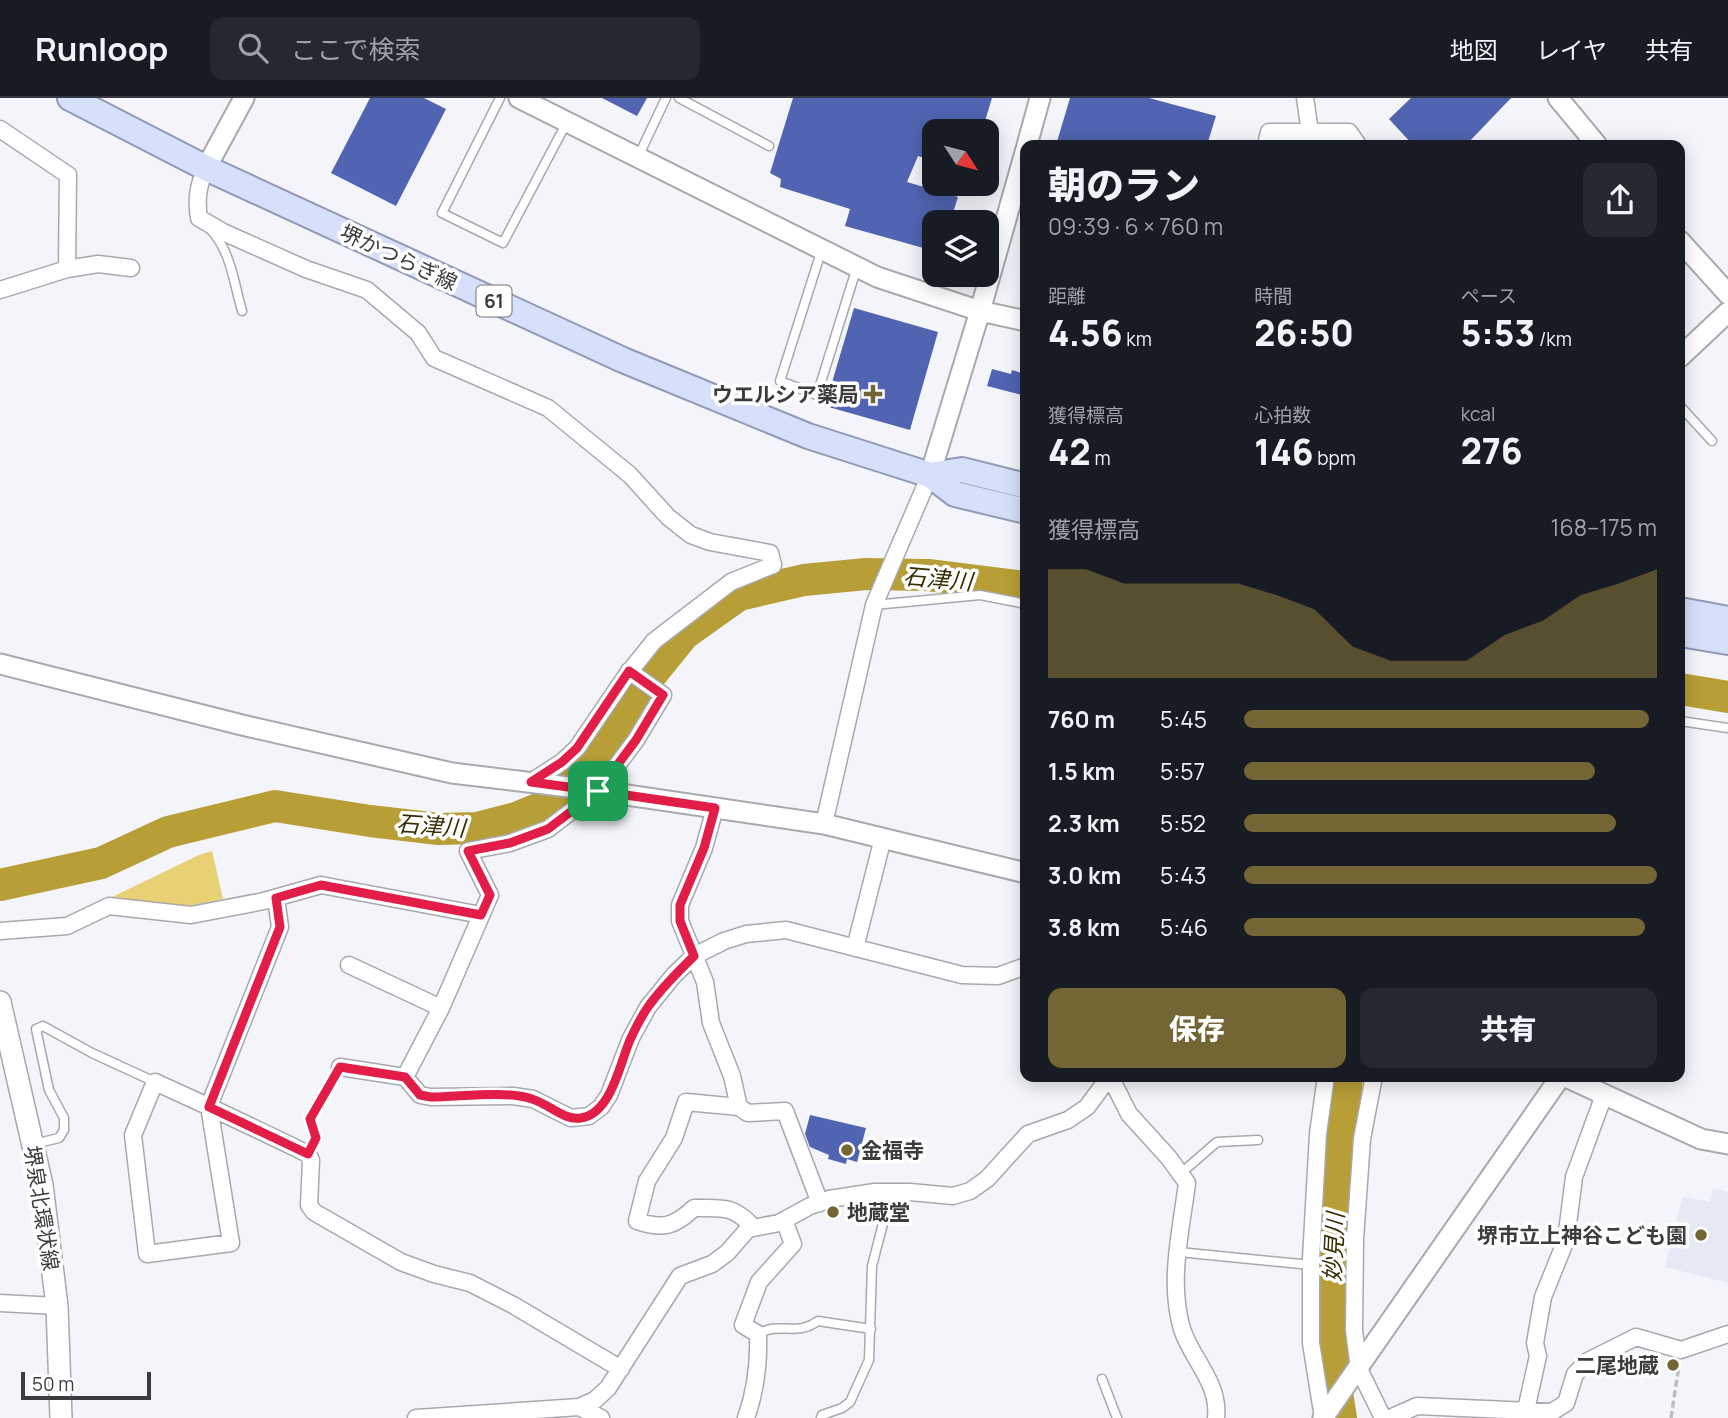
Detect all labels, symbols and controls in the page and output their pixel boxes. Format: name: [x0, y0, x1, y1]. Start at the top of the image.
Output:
search box: [210, 17, 700, 80]
text: Runloop: [35, 26, 168, 71]
icon: search: [234, 29, 272, 67]
text: ここで検索: [290, 31, 420, 67]
text: 地図: [1450, 33, 1498, 66]
text: レイヤ: [1536, 33, 1607, 66]
text: 共有: [1645, 33, 1693, 66]
north arrow: [922, 119, 999, 196]
map controls: [922, 119, 999, 287]
text: 朝のラン: [1048, 158, 1200, 210]
button: share: [1583, 163, 1657, 237]
button: layers: [922, 210, 999, 287]
text: 09:39 · 6 × 760 m: [1048, 210, 1223, 242]
street label: 堺かつらぎ線: [336, 218, 462, 296]
text: 距離: [1048, 283, 1086, 309]
text: 時間: [1254, 283, 1292, 309]
text: ペース: [1461, 283, 1517, 309]
road number: 61: [476, 286, 512, 316]
text: 4.56: [1048, 309, 1122, 357]
text: 26:50: [1254, 309, 1354, 357]
text: 5:53: [1461, 309, 1535, 357]
text: km: [1122, 326, 1152, 352]
text: /km: [1535, 326, 1572, 352]
place label: ウエルシア薬局: [712, 380, 859, 408]
marker: ウエルシア薬局: [865, 386, 881, 402]
text: kcal: [1461, 401, 1495, 427]
text: 獲得標高: [1048, 402, 1124, 428]
text: 心拍数: [1254, 402, 1311, 428]
text: 276: [1461, 427, 1523, 475]
text: 42: [1048, 428, 1091, 476]
text: 146: [1254, 428, 1314, 476]
text: m: [1091, 445, 1111, 471]
text: bpm: [1314, 445, 1356, 471]
text: 168–175 m: [1551, 511, 1657, 543]
text: 獲得標高: [1048, 513, 1140, 545]
water label: 石津川: [902, 559, 977, 597]
text: 760 m: [1048, 703, 1115, 735]
text: 5:45: [1160, 703, 1207, 735]
text: 1.5 km: [1048, 755, 1115, 787]
text: 5:57: [1160, 755, 1205, 787]
pin: [568, 761, 628, 821]
icon: arrive: [579, 772, 617, 810]
water label: 石津川: [395, 807, 470, 844]
text: 2.3 km: [1048, 807, 1120, 839]
text: 5:52: [1160, 807, 1206, 839]
text: 3.0 km: [1048, 859, 1121, 891]
text: 5:43: [1160, 859, 1206, 891]
text: 3.8 km: [1048, 911, 1120, 943]
text: 5:46: [1160, 911, 1208, 943]
button: 保存: [1048, 988, 1346, 1068]
button: 共有: [1360, 988, 1657, 1068]
place label: 金福寺: [861, 1136, 924, 1164]
marker: 金福寺: [839, 1142, 855, 1158]
street label: 堺泉北環状線: [18, 1144, 66, 1272]
place label: 地蔵堂: [847, 1198, 910, 1226]
marker: 地蔵堂: [825, 1204, 841, 1220]
water label: 妙見川: [1315, 1209, 1351, 1282]
place label: 堺市立上神谷こども園: [1477, 1221, 1687, 1249]
marker: 堺市立上神谷こども園: [1693, 1227, 1709, 1243]
place label: 二尾地蔵: [1575, 1351, 1659, 1379]
marker: 二尾地蔵: [1665, 1357, 1681, 1373]
scale bar: [21, 1369, 150, 1401]
text: 50 m: [32, 1371, 74, 1397]

